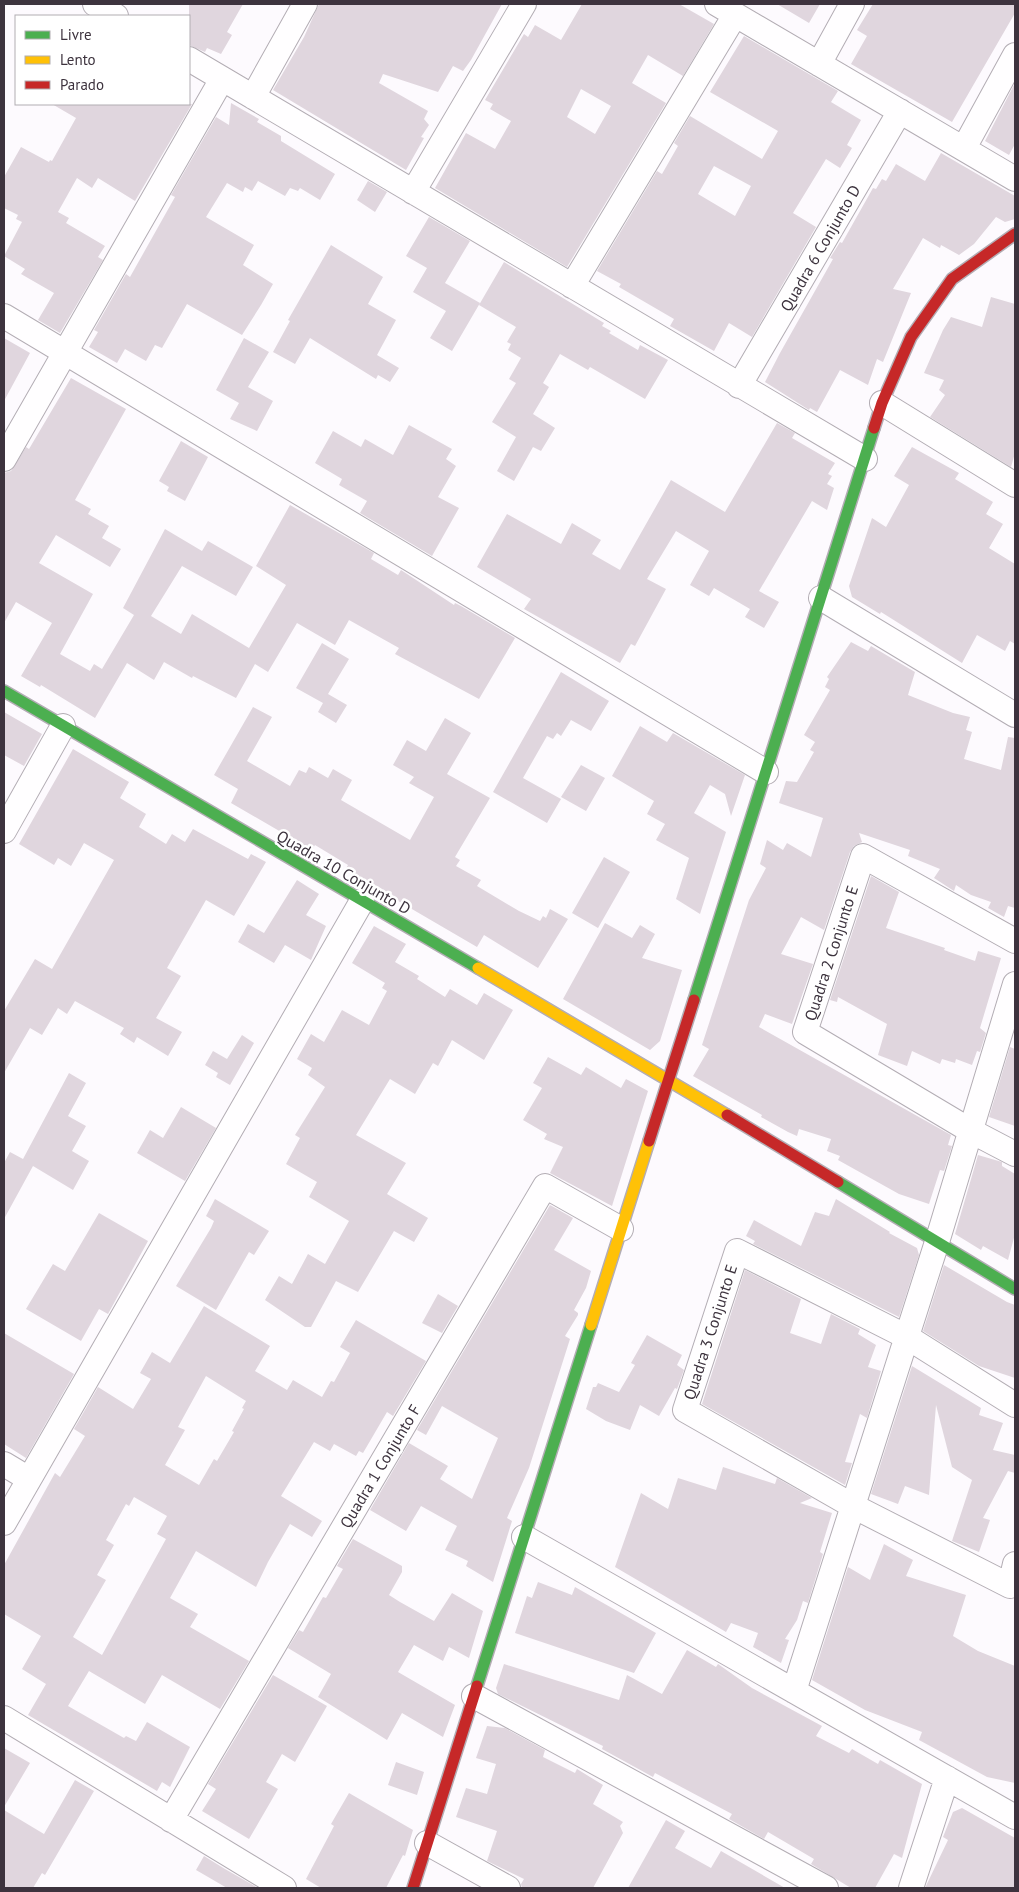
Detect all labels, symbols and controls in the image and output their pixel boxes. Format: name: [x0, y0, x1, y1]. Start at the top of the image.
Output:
legend: [15, 15, 190, 105]
text: Livre: [60, 25, 92, 44]
text: Lento: [60, 50, 96, 69]
text: Parado: [60, 75, 104, 94]
street label: Quadra 6 Conjunto D: [776, 181, 864, 315]
street label: Quadra 10 Conjunto D: [273, 825, 415, 919]
street label: Quadra 2 Conjunto E: [800, 883, 862, 1023]
street label: Quadra 3 Conjunto E: [679, 1262, 741, 1402]
street label: Quadra 1 Conjunto F: [335, 1401, 425, 1531]

